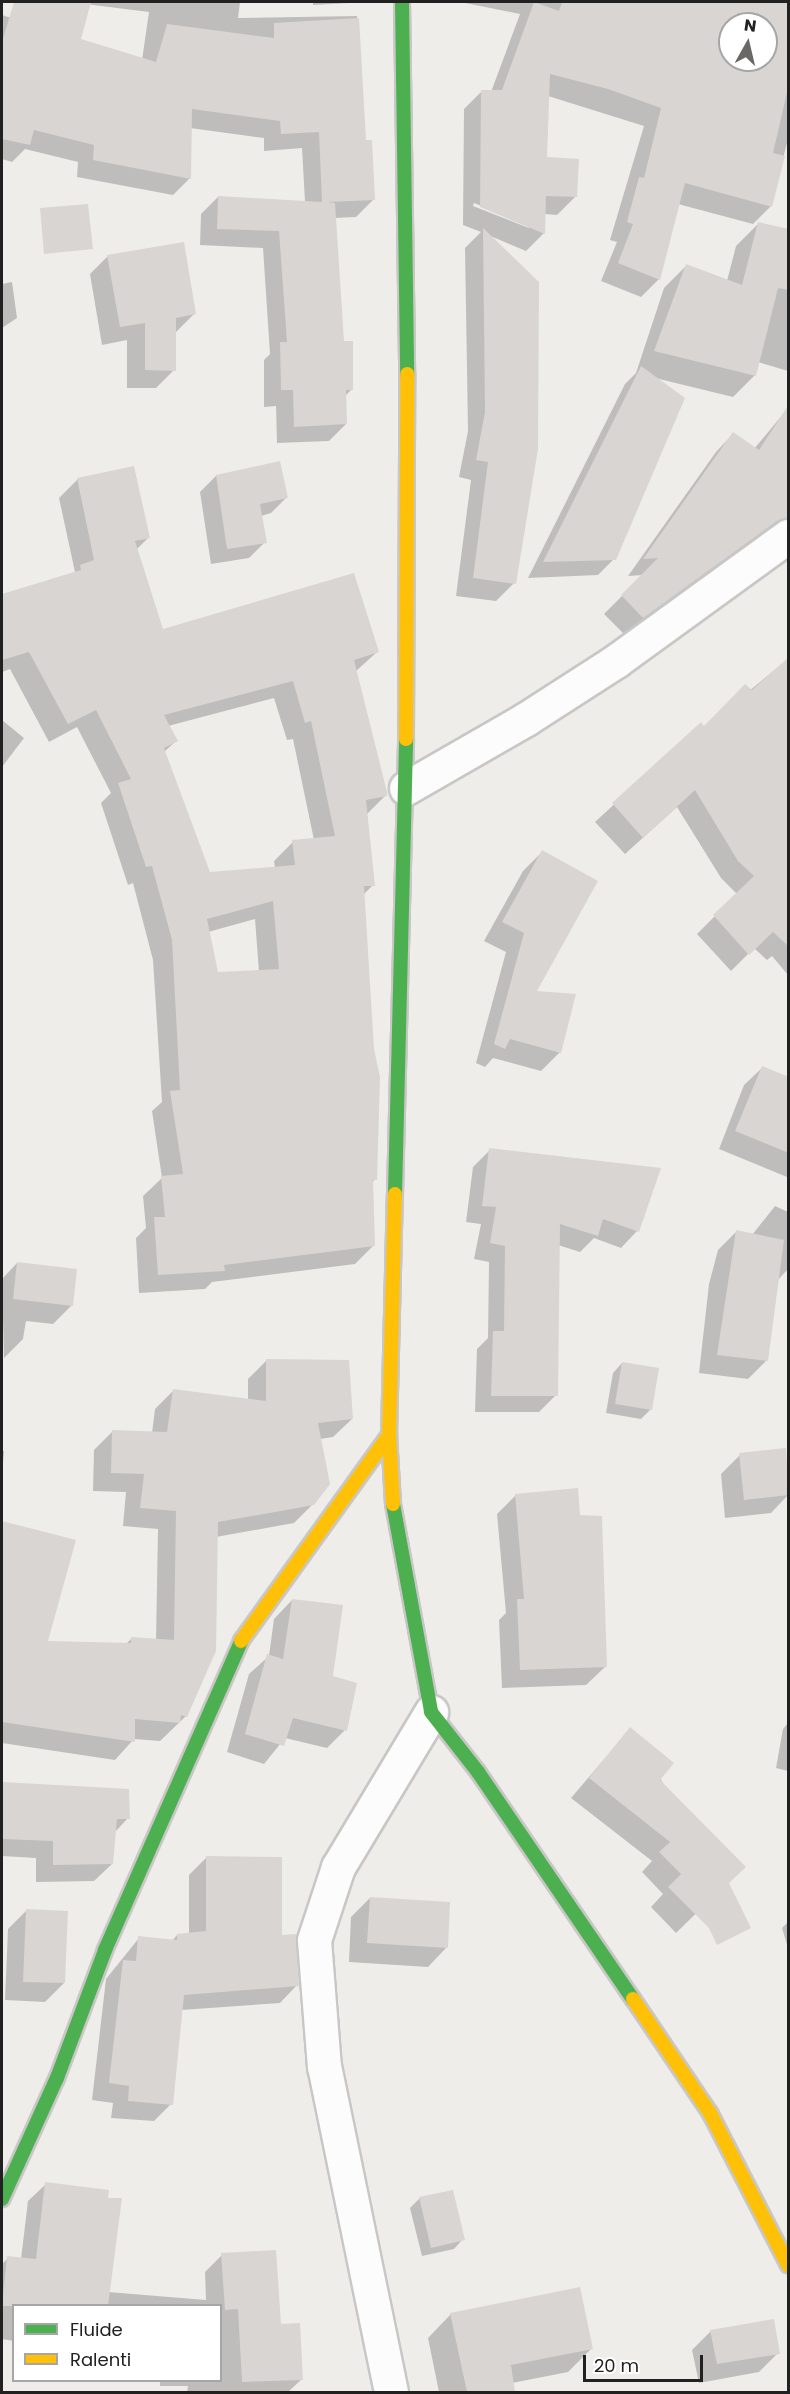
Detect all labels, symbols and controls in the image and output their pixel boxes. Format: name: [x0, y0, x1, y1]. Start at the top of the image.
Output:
north arrow: [718, 12, 778, 72]
text: N: [743, 13, 758, 38]
legend: [12, 2304, 222, 2382]
text: Fluide: [70, 2317, 123, 2342]
scale bar: [586, 2343, 706, 2381]
text: Ralenti: [70, 2347, 131, 2372]
text: 20 m: [594, 2353, 639, 2378]

